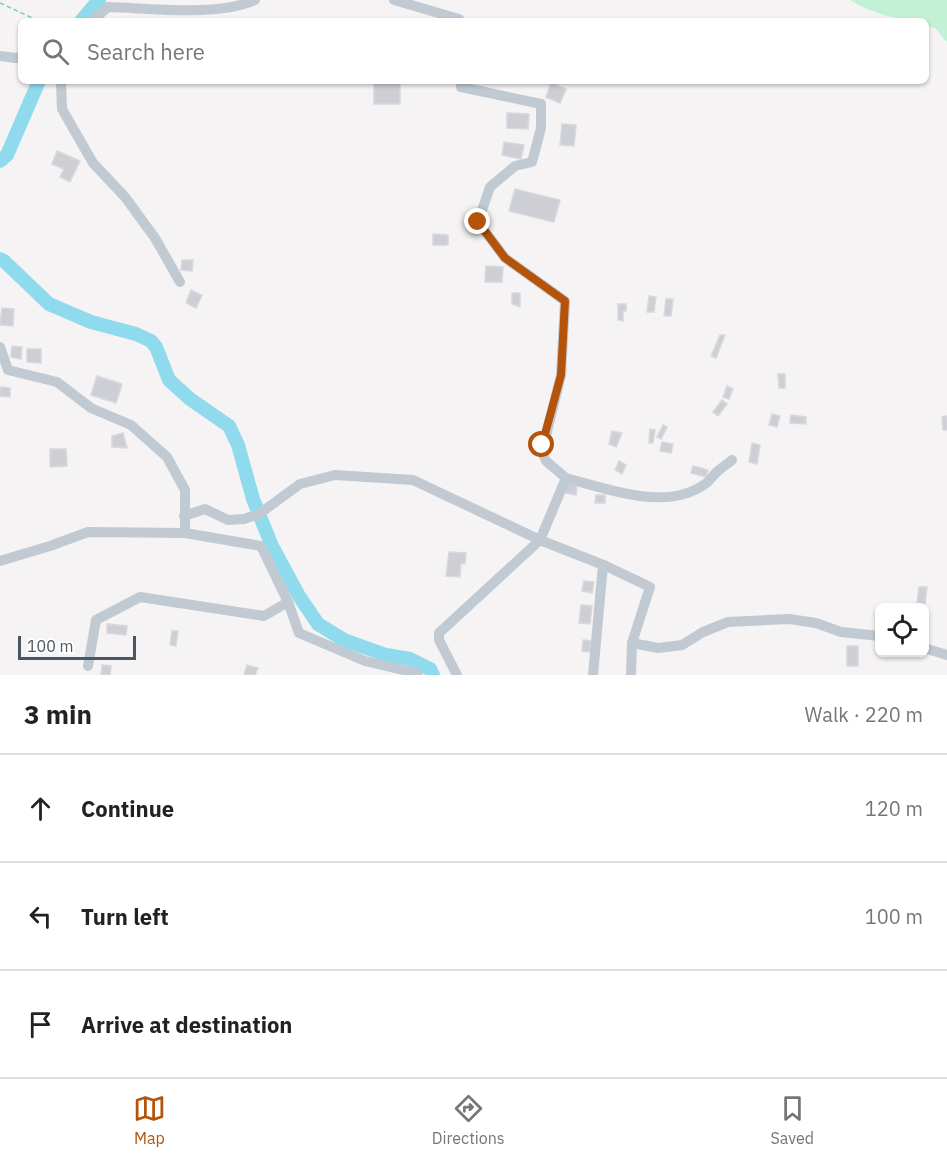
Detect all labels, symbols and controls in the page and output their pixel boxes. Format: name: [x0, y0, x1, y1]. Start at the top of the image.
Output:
search box: [18, 18, 929, 84]
icon: search: [39, 35, 72, 68]
text: Search here: [87, 37, 205, 66]
route end: [464, 208, 490, 234]
route start: [528, 431, 554, 457]
map controls: [875, 603, 929, 657]
button: locate: [875, 603, 929, 657]
scale bar: [18, 633, 136, 660]
text: 100 m: [27, 636, 74, 656]
text: 3 min: [24, 697, 92, 731]
text: Walk · 220 m: [805, 701, 923, 728]
icon: ahead: [24, 792, 57, 825]
text: Continue: [81, 794, 174, 823]
text: 120 m: [865, 795, 923, 822]
icon: left: [24, 900, 57, 933]
text: Turn left: [81, 902, 169, 931]
text: 100 m: [865, 903, 923, 930]
icon: arrive: [24, 1008, 57, 1041]
text: Arrive at destination: [81, 1010, 292, 1039]
tab: Map: [133, 1092, 166, 1148]
tab: Directions: [432, 1092, 505, 1148]
tab: Saved: [771, 1092, 814, 1148]

